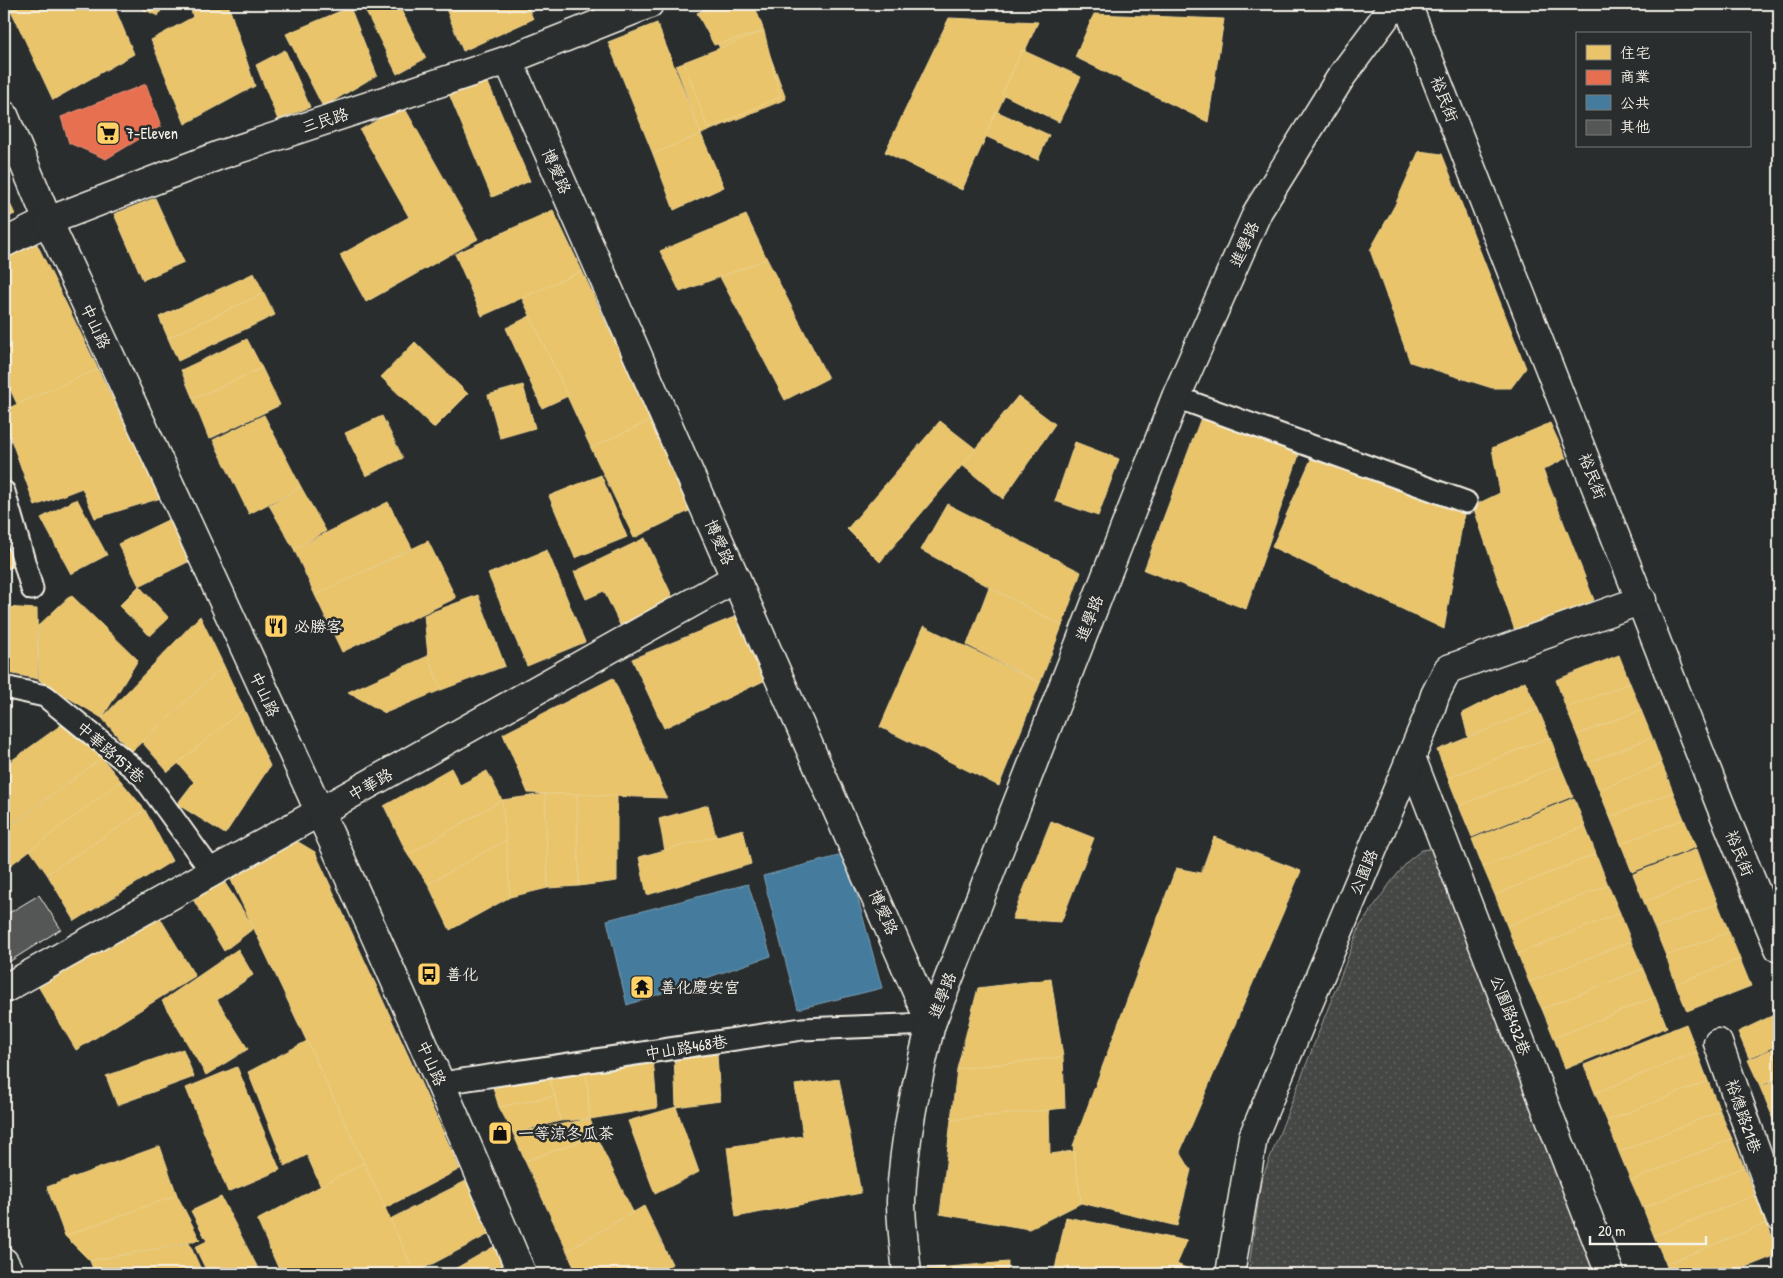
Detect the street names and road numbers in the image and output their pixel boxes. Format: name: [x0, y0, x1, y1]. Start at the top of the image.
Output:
street label: 裕民街: [1426, 73, 1464, 125]
street label: 三民路: [299, 102, 351, 138]
street label: 博愛路: [537, 145, 577, 197]
street label: 進學路: [1224, 218, 1264, 270]
street label: 中山路: [76, 300, 116, 352]
street label: 裕民街: [1574, 450, 1612, 502]
street label: 博愛路: [700, 516, 740, 568]
street label: 進學路: [1070, 592, 1108, 644]
street label: 中山路: [245, 668, 285, 720]
street label: 中華路157巷: [72, 716, 150, 788]
street label: 中華路: [344, 763, 396, 805]
street label: 裕民街: [1721, 827, 1759, 879]
street label: 公園路: [1343, 846, 1383, 898]
street label: 博愛路: [864, 886, 904, 938]
street label: 進學路: [923, 969, 961, 1021]
street label: 公園路432巷: [1486, 972, 1536, 1058]
street label: 中山路468巷: [643, 1030, 729, 1064]
street label: 中山路: [412, 1037, 452, 1089]
street label: 裕德路21巷: [1721, 1076, 1767, 1156]

